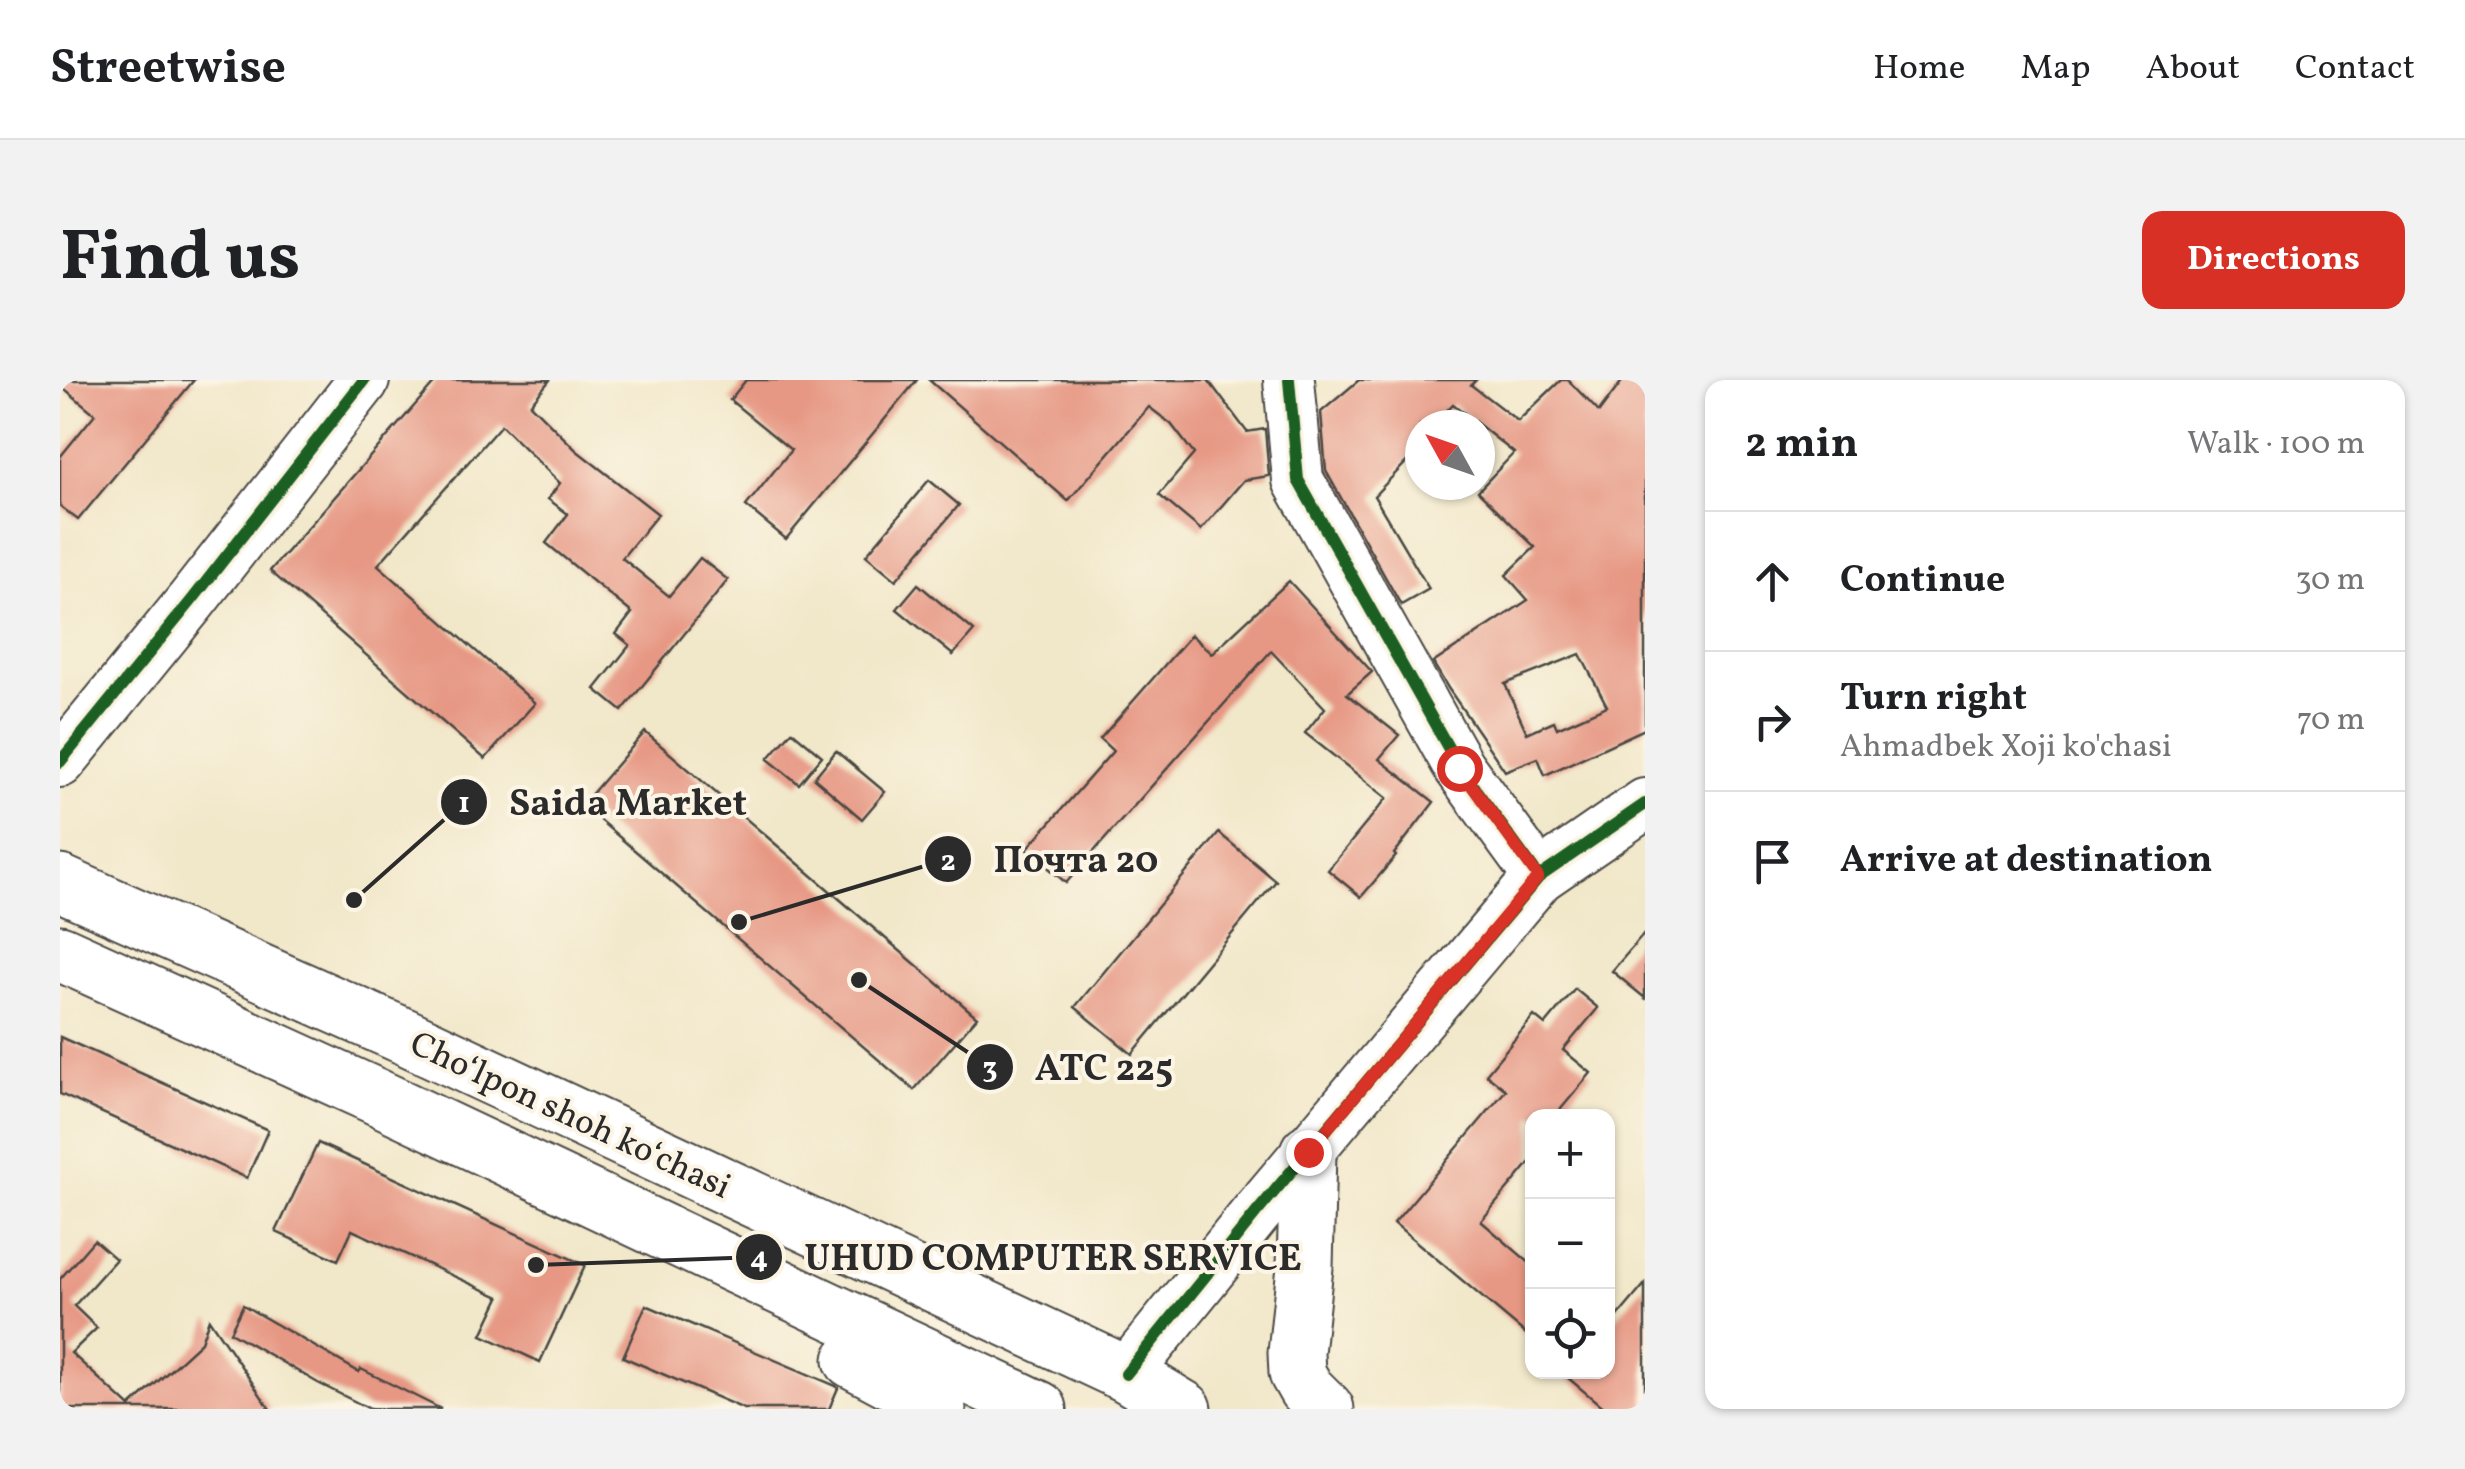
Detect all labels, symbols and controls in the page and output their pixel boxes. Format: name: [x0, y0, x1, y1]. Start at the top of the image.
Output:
text: Streetwise: [50, 36, 286, 103]
text: Home: [1873, 45, 1965, 93]
text: Map: [2020, 45, 2091, 93]
text: About: [2146, 45, 2240, 93]
text: Contact: [2295, 45, 2415, 93]
text: Find us: [60, 211, 300, 309]
button: Directions: [2142, 211, 2405, 309]
north arrow: [1405, 410, 1495, 500]
text: 2 min: [1745, 416, 1858, 475]
text: Walk · 100 m: [2187, 423, 2365, 467]
icon: ahead: [1745, 554, 1800, 609]
text: Continue: [1840, 555, 2005, 608]
text: 30 m: [2295, 559, 2365, 603]
text: Turn right: [1840, 673, 2027, 726]
icon: right: [1745, 694, 1800, 749]
text: 70 m: [2297, 699, 2365, 743]
text: Ahmadbek Xoji ko'chasi: [1840, 726, 2172, 770]
route start: [1437, 746, 1483, 792]
callout: Saida Market: [439, 768, 767, 836]
text: Saida Market: [509, 779, 747, 832]
text: 1: [458, 783, 470, 825]
callout: Почта 20: [923, 825, 1178, 893]
icon: arrive: [1745, 834, 1800, 889]
text: Arrive at destination: [1840, 835, 2213, 888]
text: Почта 20: [993, 836, 1159, 889]
text: 2: [940, 841, 956, 883]
street label: Choʻlpon shoh koʻchasi: [401, 1021, 738, 1212]
callout: АТС 225: [965, 1033, 1193, 1101]
text: АТС 225: [1035, 1044, 1173, 1097]
text: 3: [982, 1048, 998, 1090]
map controls: [1525, 1109, 1615, 1379]
button: +: [1525, 1109, 1615, 1199]
route end: [1286, 1130, 1332, 1176]
button: −: [1525, 1199, 1615, 1289]
callout: UHUD COMPUTER SERVICE: [734, 1223, 1322, 1291]
text: UHUD COMPUTER SERVICE: [804, 1234, 1302, 1287]
text: 4: [750, 1238, 768, 1280]
button: locate: [1525, 1289, 1615, 1379]

